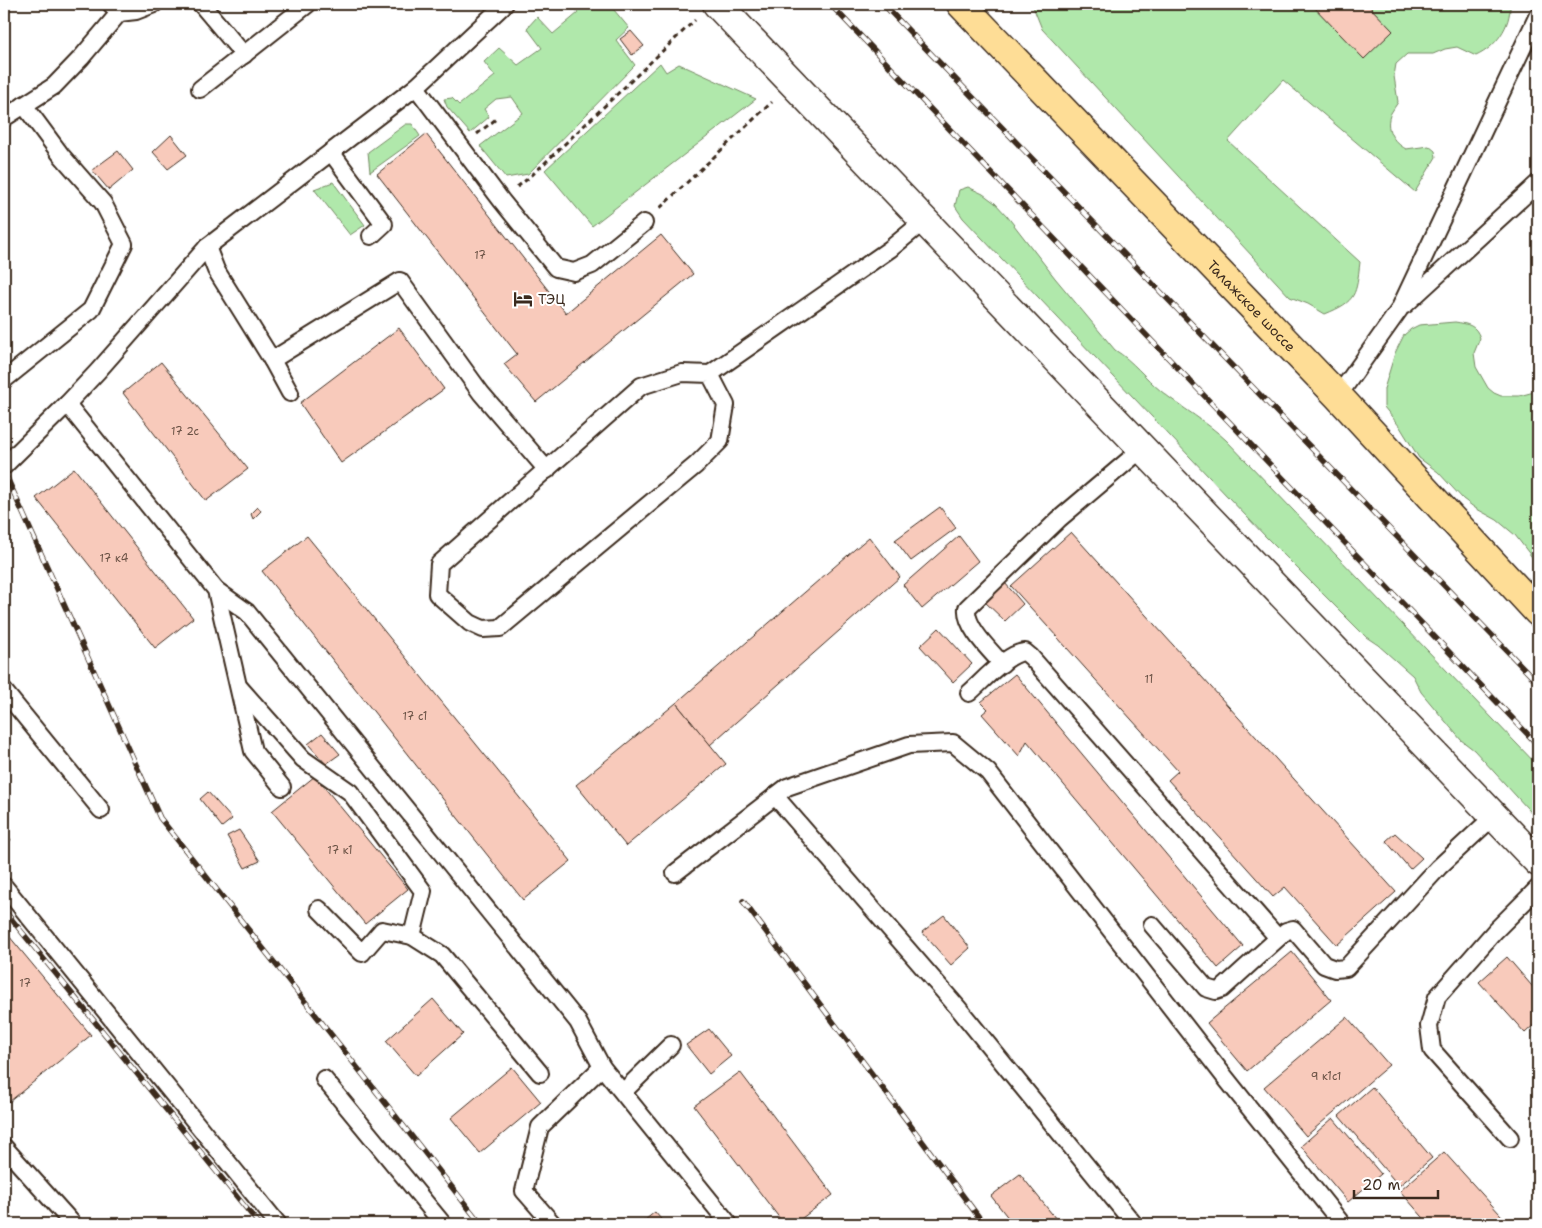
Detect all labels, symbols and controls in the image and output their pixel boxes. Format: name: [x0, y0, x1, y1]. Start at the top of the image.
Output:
house number: 17: [474, 248, 486, 263]
street label: Талажское шоссе: [1203, 256, 1300, 356]
hotel icon: ТЭЦ: [512, 288, 534, 310]
place label: ТЭЦ: [538, 290, 565, 308]
house number: 17 2с: [171, 424, 200, 439]
house number: 17 к4: [99, 551, 129, 566]
house number: 11: [1145, 672, 1153, 687]
house number: 17 с1: [403, 709, 427, 724]
house number: 17 к1: [327, 843, 353, 858]
house number: 17: [19, 976, 31, 991]
house number: 9 к1с1: [1311, 1069, 1341, 1084]
scale bar: [1354, 1168, 1438, 1200]
text: 20 m: [1362, 1175, 1401, 1195]

